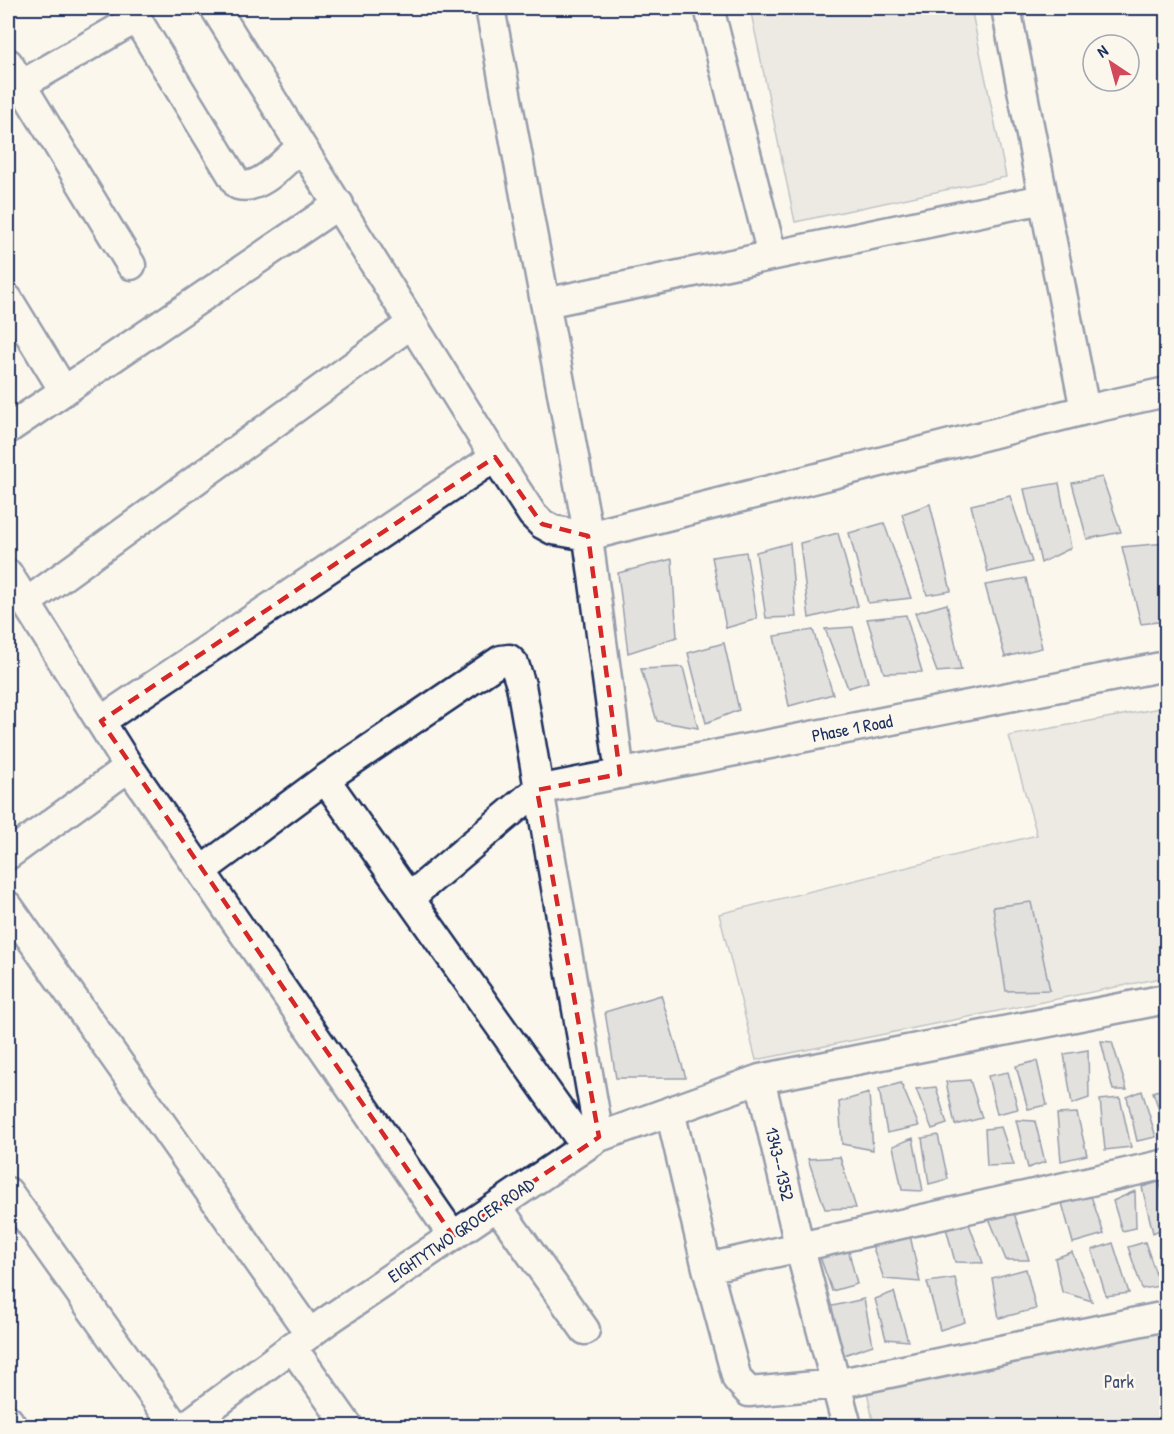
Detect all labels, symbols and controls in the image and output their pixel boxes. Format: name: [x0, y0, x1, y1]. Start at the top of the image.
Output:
north arrow: [1081, 33, 1141, 93]
text: N: [1092, 39, 1112, 62]
street label: Phase 1 Road: [810, 708, 894, 748]
street label: 1343--1352: [759, 1125, 801, 1204]
street label: EIGHTYTWO GROCER ROAD: [383, 1171, 540, 1288]
park label: Park: [1104, 1369, 1135, 1394]

